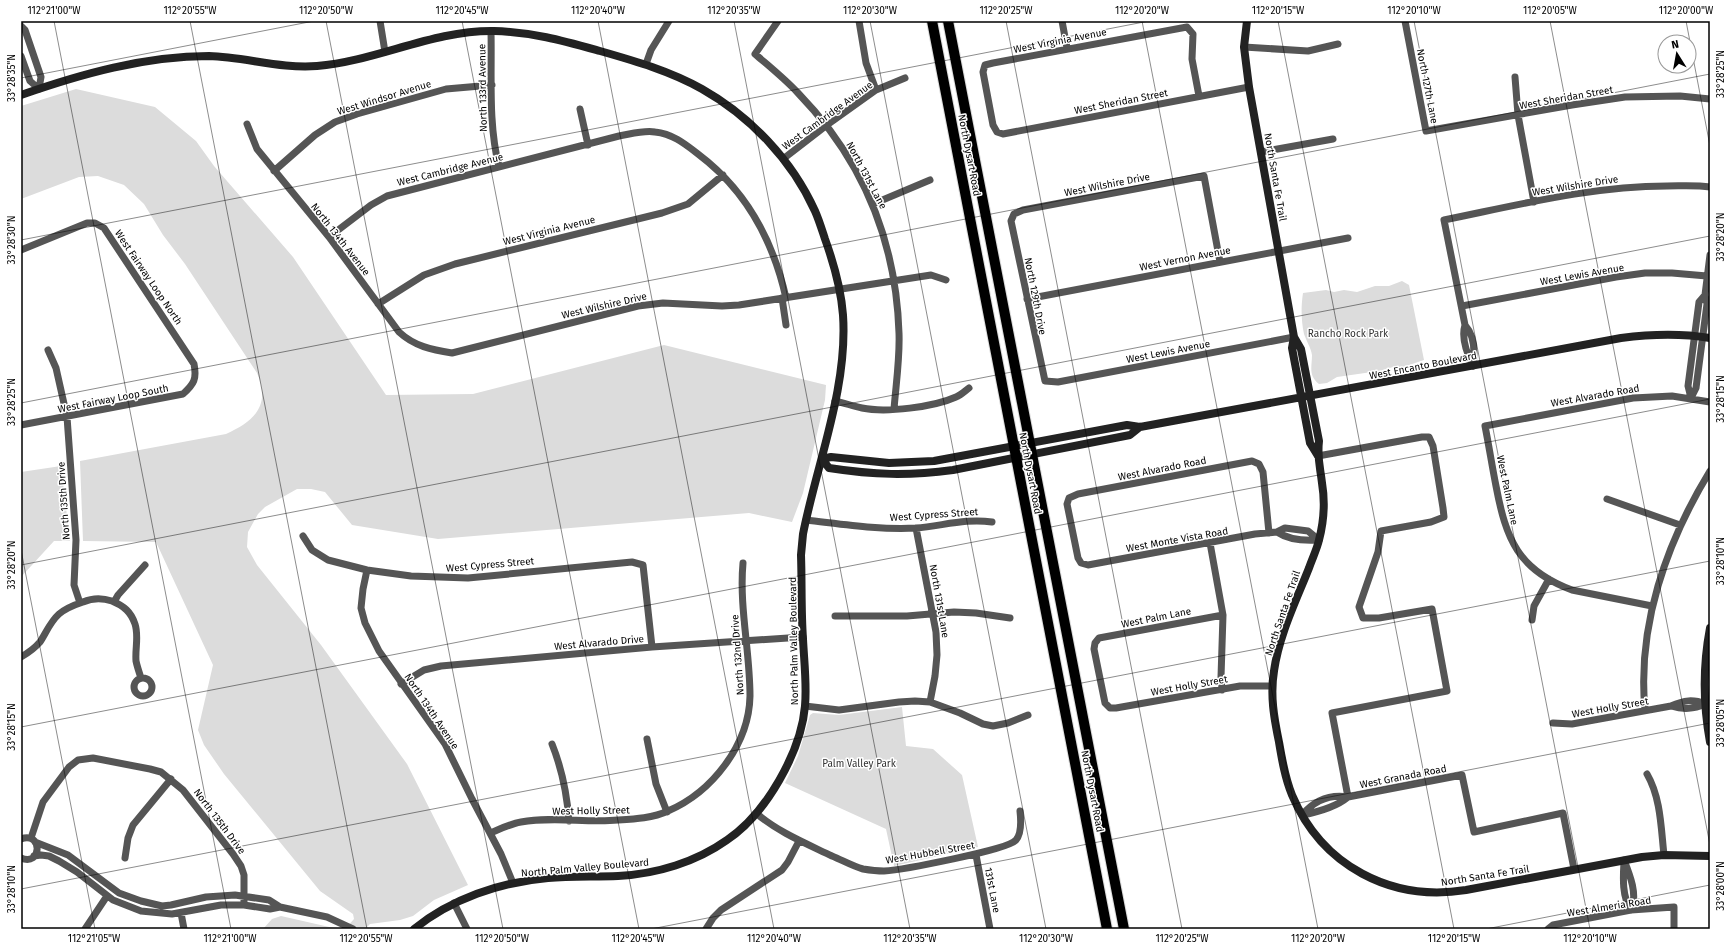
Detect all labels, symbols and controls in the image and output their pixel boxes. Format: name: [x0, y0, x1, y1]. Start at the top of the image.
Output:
text: 112°21'00"W: [27, 5, 81, 17]
text: 112°20'55"W: [163, 5, 217, 17]
text: 112°20'50"W: [299, 5, 354, 17]
text: 112°20'45"W: [435, 5, 489, 17]
text: 112°20'40"W: [571, 5, 626, 17]
text: 112°20'35"W: [707, 5, 761, 17]
text: 112°20'30"W: [843, 5, 898, 17]
text: 112°20'25"W: [979, 5, 1033, 17]
text: 112°20'20"W: [1115, 5, 1170, 17]
text: 112°20'15"W: [1252, 5, 1305, 17]
text: 112°20'10"W: [1387, 5, 1441, 17]
text: 112°20'05"W: [1523, 5, 1578, 17]
text: 112°20'00"W: [1659, 5, 1714, 17]
street label: West Virginia Avenue: [1013, 26, 1108, 56]
north arrow: [1657, 34, 1697, 74]
text: N: [1670, 38, 1680, 52]
street label: North 133rd Avenue: [476, 44, 490, 132]
street label: North 127th Lane: [1414, 48, 1440, 125]
text: 33°28'25"N: [1715, 50, 1727, 98]
text: 33°28'35"N: [6, 54, 18, 102]
street label: West Windsor Avenue: [336, 78, 433, 118]
street label: West Cambridge Avenue: [780, 79, 875, 153]
street label: West Sheridan Street: [1518, 84, 1614, 112]
street label: West Sheridan Street: [1073, 87, 1169, 117]
street label: North Dysart Road: [955, 113, 983, 197]
street label: North Santa Fe Trail: [1261, 132, 1289, 222]
street label: North 131st Lane: [843, 140, 889, 211]
street label: West Cambridge Avenue: [396, 151, 505, 189]
street label: West Wilshire Drive: [1063, 171, 1151, 199]
street label: West Wilshire Drive: [1531, 173, 1619, 199]
street label: North 134th Avenue: [308, 201, 372, 278]
text: 33°28'20"N: [1715, 213, 1727, 261]
street label: West Virginia Avenue: [502, 214, 597, 248]
text: 33°28'30"N: [6, 216, 18, 265]
street label: West Fairway Loop North: [112, 228, 184, 327]
street label: West Vernon Avenue: [1139, 244, 1232, 274]
street label: North 129th Drive: [1022, 256, 1048, 336]
street label: West Lewis Avenue: [1539, 262, 1625, 288]
street label: West Wilshire Drive: [560, 290, 648, 322]
park label: Rancho Rock Park: [1308, 328, 1389, 340]
street label: West Lewis Avenue: [1125, 338, 1211, 366]
street label: West Encanto Boulevard: [1368, 350, 1478, 382]
text: 33°28'15"N: [1715, 375, 1727, 423]
text: 33°28'25"N: [6, 378, 18, 426]
street label: West Fairway Loop South: [57, 382, 170, 416]
street label: West Alvarado Road: [1550, 382, 1640, 410]
street label: North Dysart Road: [1016, 431, 1044, 515]
street label: West Palm Lane: [1494, 454, 1520, 526]
street label: West Alvarado Road: [1117, 455, 1207, 483]
street label: North 135th Drive: [55, 461, 73, 540]
street label: West Cypress Street: [889, 506, 979, 524]
street label: West Monte Vista Road: [1125, 525, 1229, 555]
text: 33°28'10"N: [1715, 537, 1727, 585]
text: 33°28'20"N: [6, 541, 18, 589]
street label: West Cypress Street: [445, 555, 535, 575]
street label: North 131st Lane: [927, 563, 951, 639]
street label: North Santa Fe Trail: [1263, 569, 1303, 657]
street label: North Palm Valley Boulevard: [787, 577, 801, 705]
street label: West Palm Lane: [1120, 605, 1192, 631]
street label: North 132nd Drive: [729, 614, 747, 696]
street label: West Alvarado Drive: [554, 633, 645, 653]
street label: North 134th Avenue: [401, 671, 461, 752]
street label: West Holly Street: [1150, 673, 1229, 699]
street label: West Holly Street: [1571, 695, 1650, 721]
text: 33°28'05"N: [1715, 699, 1727, 747]
text: 33°28'15"N: [6, 703, 18, 751]
street label: North Dysart Road: [1078, 749, 1106, 833]
park label: Palm Valley Park: [822, 758, 897, 770]
street label: West Granada Road: [1359, 763, 1448, 791]
street label: North 135th Drive: [191, 787, 248, 857]
street label: West Holly Street: [552, 804, 630, 818]
street label: West Hubbell Street: [885, 839, 976, 867]
street label: North Palm Valley Boulevard: [521, 856, 650, 880]
text: 33°28'00"N: [1715, 861, 1727, 911]
street label: North Santa Fe Trail: [1440, 863, 1530, 889]
text: 33°28'10"N: [6, 865, 18, 913]
street label: 131st Lane: [982, 866, 1002, 914]
street label: West Almeria Road: [1566, 894, 1652, 920]
text: 112°21'05"W: [68, 933, 121, 945]
text: 112°21'00"W: [203, 933, 257, 945]
text: 112°20'55"W: [339, 933, 393, 945]
text: 112°20'50"W: [475, 933, 530, 945]
text: 112°20'45"W: [611, 933, 665, 945]
text: 112°20'40"W: [747, 933, 802, 945]
text: 112°20'35"W: [883, 933, 937, 945]
text: 112°20'30"W: [1019, 933, 1074, 945]
text: 112°20'25"W: [1155, 933, 1209, 945]
text: 112°20'20"W: [1291, 933, 1346, 945]
text: 112°20'15"W: [1428, 933, 1481, 945]
text: 112°20'10"W: [1563, 933, 1617, 945]

